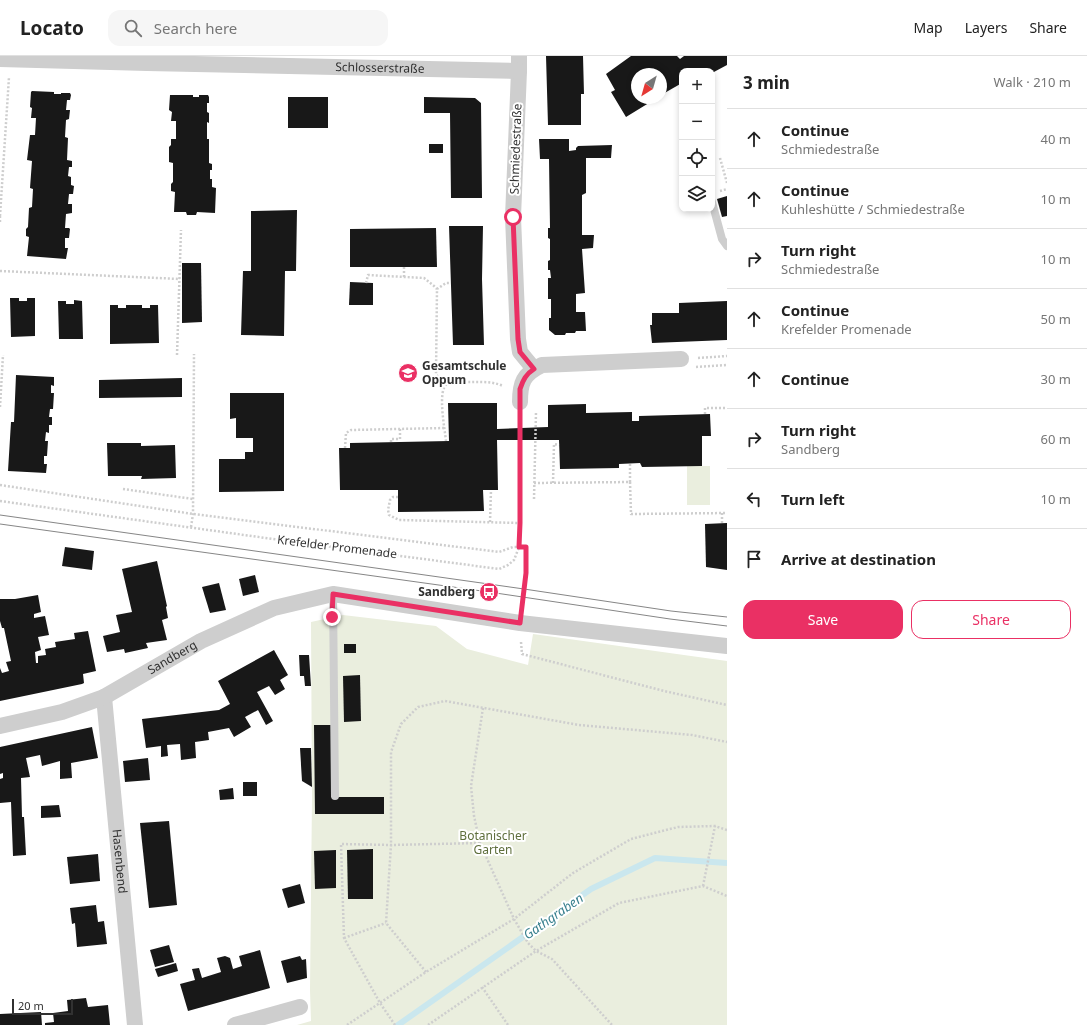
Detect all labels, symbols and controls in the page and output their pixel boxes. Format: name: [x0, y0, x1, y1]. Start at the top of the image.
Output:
search box: [108, 10, 388, 46]
text: Locato: [20, 15, 84, 41]
icon: search: [122, 17, 144, 39]
text: Search here: [154, 18, 237, 38]
text: Map: [914, 18, 943, 37]
text: Layers: [965, 18, 1007, 37]
text: Share: [1029, 18, 1067, 37]
street label: Schlosserstraße: [335, 58, 425, 77]
north arrow: [631, 68, 667, 104]
map controls: [679, 68, 715, 212]
button: +: [679, 68, 715, 104]
text: 3 min: [743, 71, 790, 94]
text: Walk · 210 m: [993, 73, 1071, 91]
street label: Schmiedestraße: [505, 103, 526, 195]
button: −: [679, 104, 715, 140]
text: Continue: [781, 120, 849, 140]
icon: ahead: [743, 128, 765, 150]
text: 40 m: [1041, 130, 1071, 148]
button: locate: [679, 140, 715, 176]
text: Schmiedestraße: [781, 140, 879, 158]
button: layers: [679, 176, 715, 212]
text: Continue: [781, 180, 849, 200]
icon: ahead: [743, 188, 765, 210]
text: 10 m: [1041, 190, 1071, 208]
text: Kuhleshütte / Schmiedestraße: [781, 200, 965, 218]
route start: [504, 208, 522, 226]
text: Turn right: [781, 240, 856, 260]
icon: right: [743, 248, 765, 270]
text: 10 m: [1041, 250, 1071, 268]
text: Schmiedestraße: [781, 260, 879, 278]
text: Continue: [781, 300, 849, 320]
icon: ahead: [743, 308, 765, 330]
text: 50 m: [1041, 310, 1071, 328]
text: Krefelder Promenade: [781, 320, 912, 338]
place label: Gesamtschule Oppum: [422, 357, 507, 388]
school or university icon: Gesamtschule Oppum: [397, 362, 419, 384]
icon: ahead: [743, 368, 765, 390]
text: Continue: [781, 369, 849, 389]
text: 30 m: [1041, 370, 1071, 388]
text: Turn right: [781, 420, 856, 440]
icon: right: [743, 428, 765, 450]
text: 60 m: [1041, 430, 1071, 448]
text: Sandberg: [781, 440, 840, 458]
icon: left: [743, 488, 765, 510]
text: Turn left: [781, 489, 845, 509]
text: 10 m: [1041, 490, 1071, 508]
street label: Krefelder Promenade: [276, 531, 398, 562]
icon: arrive: [743, 548, 765, 570]
text: Arrive at destination: [781, 549, 936, 569]
bus stop icon: Sandberg: [478, 581, 500, 603]
place label: Sandberg: [418, 583, 475, 600]
button: Save: [743, 600, 903, 639]
button: Share: [911, 600, 1071, 639]
route end: [323, 608, 341, 626]
street label: Sandberg: [144, 636, 200, 678]
park label: Botanischer Garten: [459, 827, 527, 858]
street label: Hasenbend: [109, 828, 132, 894]
water label: Gathgraben: [519, 889, 587, 943]
scale bar: [12, 997, 73, 1016]
text: 20 m: [18, 998, 44, 1013]

